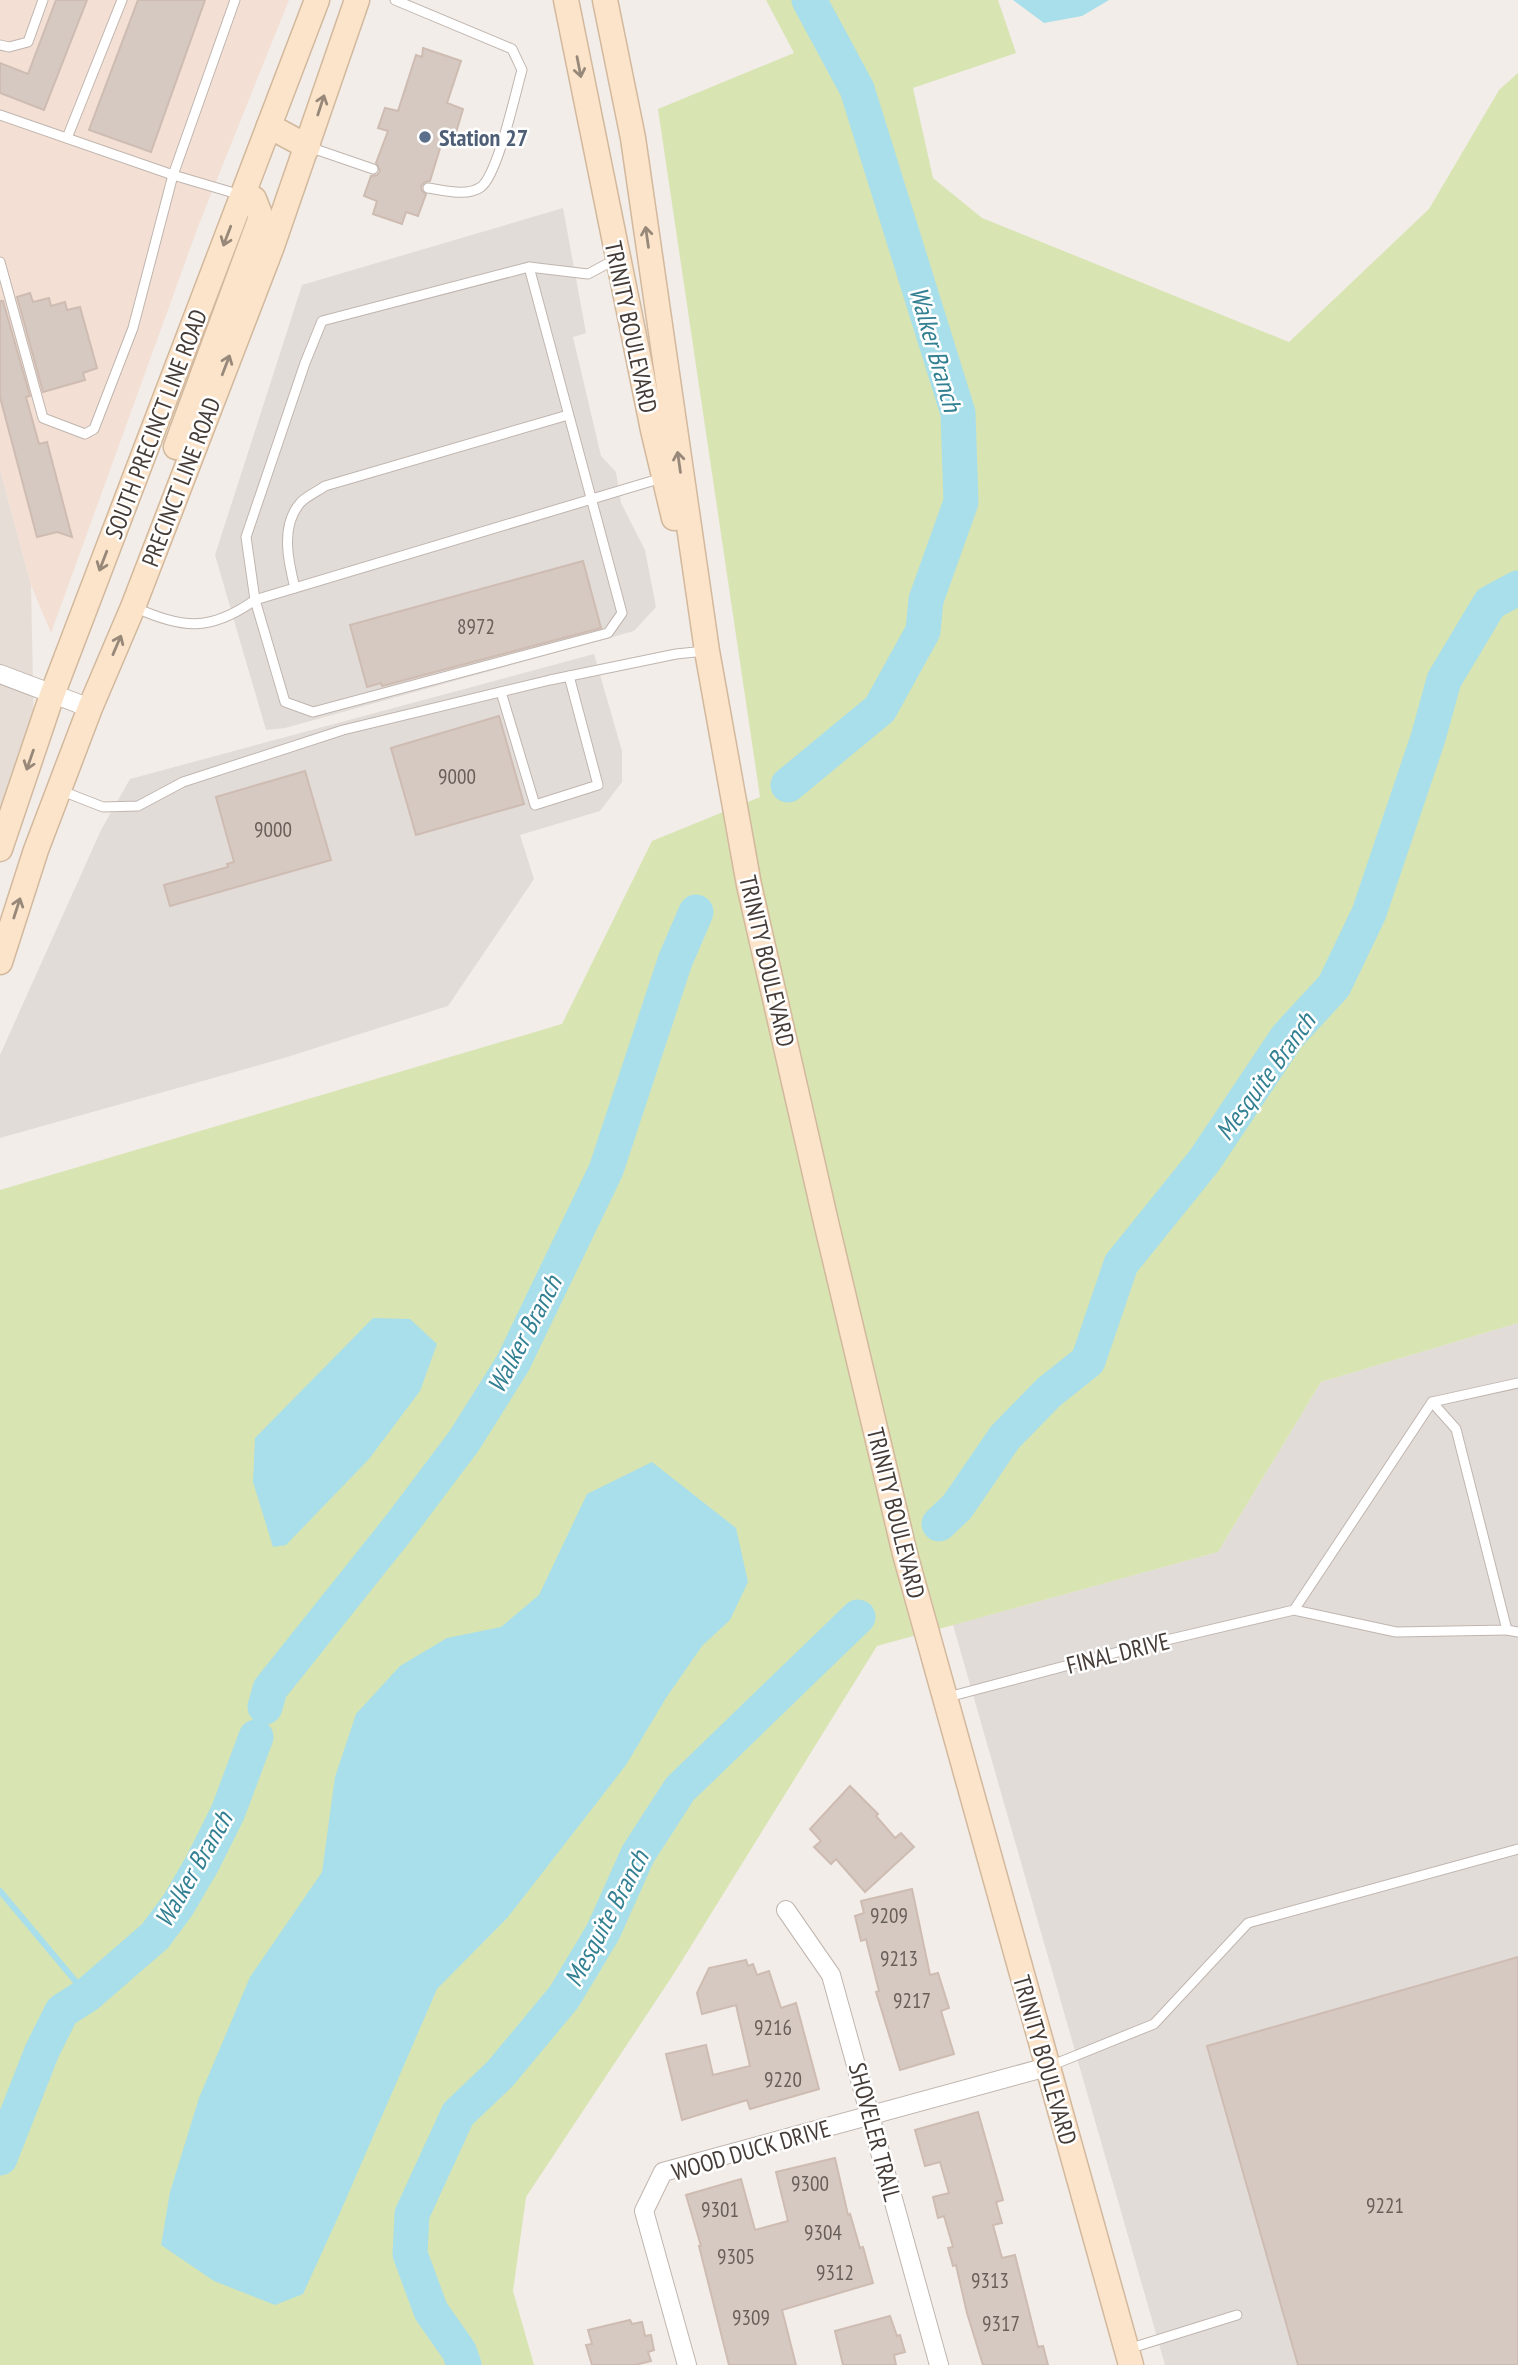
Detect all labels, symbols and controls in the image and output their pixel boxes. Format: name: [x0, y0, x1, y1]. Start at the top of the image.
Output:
one-way arrow: [573, 55, 587, 78]
one-way arrow: [316, 94, 329, 116]
place label: Station 27: [439, 122, 528, 153]
marker: Station 27: [417, 129, 433, 145]
one-way arrow: [220, 224, 233, 246]
one-way arrow: [640, 226, 653, 249]
street label: TRINITY BOULEVARD: [598, 238, 664, 416]
water label: Walker Branch: [902, 283, 970, 417]
street label: SOUTH PRECINCT LINE ROAD: [99, 305, 213, 543]
one-way arrow: [220, 354, 233, 376]
street label: PRECINCT LINE ROAD: [135, 393, 227, 571]
one-way arrow: [673, 451, 686, 474]
one-way arrow: [96, 550, 108, 572]
house number: 8972: [457, 613, 495, 640]
one-way arrow: [111, 635, 124, 656]
one-way arrow: [23, 749, 36, 771]
house number: 9000: [438, 763, 476, 790]
house number: 9000: [254, 816, 292, 843]
street label: TRINITY BOULEVARD: [732, 872, 802, 1050]
one-way arrow: [12, 897, 25, 919]
water label: Mesquite Branch: [1208, 1005, 1323, 1146]
water label: Walker Branch: [479, 1268, 569, 1398]
street label: TRINITY BOULEVARD: [860, 1424, 932, 1602]
street label: FINAL DRIVE: [1063, 1625, 1173, 1681]
water label: Walker Branch: [147, 1804, 240, 1933]
water label: Mesquite Branch: [556, 1843, 656, 1992]
house number: 9209: [870, 1902, 908, 1929]
house number: 9213: [880, 1945, 918, 1972]
street label: TRINITY BOULEVARD: [1006, 1972, 1084, 2148]
house number: 9217: [893, 1987, 931, 2014]
house number: 9216: [754, 2014, 792, 2041]
street label: SHOVELER TRAIL: [842, 2059, 908, 2205]
house number: 9220: [764, 2066, 802, 2093]
street label: WOOD DUCK DRIVE: [668, 2113, 834, 2187]
house number: 9300: [791, 2170, 829, 2197]
house number: 9221: [1366, 2192, 1404, 2219]
house number: 9301: [701, 2196, 739, 2223]
house number: 9304: [804, 2219, 842, 2246]
house number: 9305: [717, 2243, 755, 2270]
house number: 9312: [816, 2259, 854, 2286]
house number: 9313: [971, 2267, 1009, 2294]
house number: 9309: [732, 2304, 770, 2331]
house number: 9317: [982, 2310, 1020, 2337]

